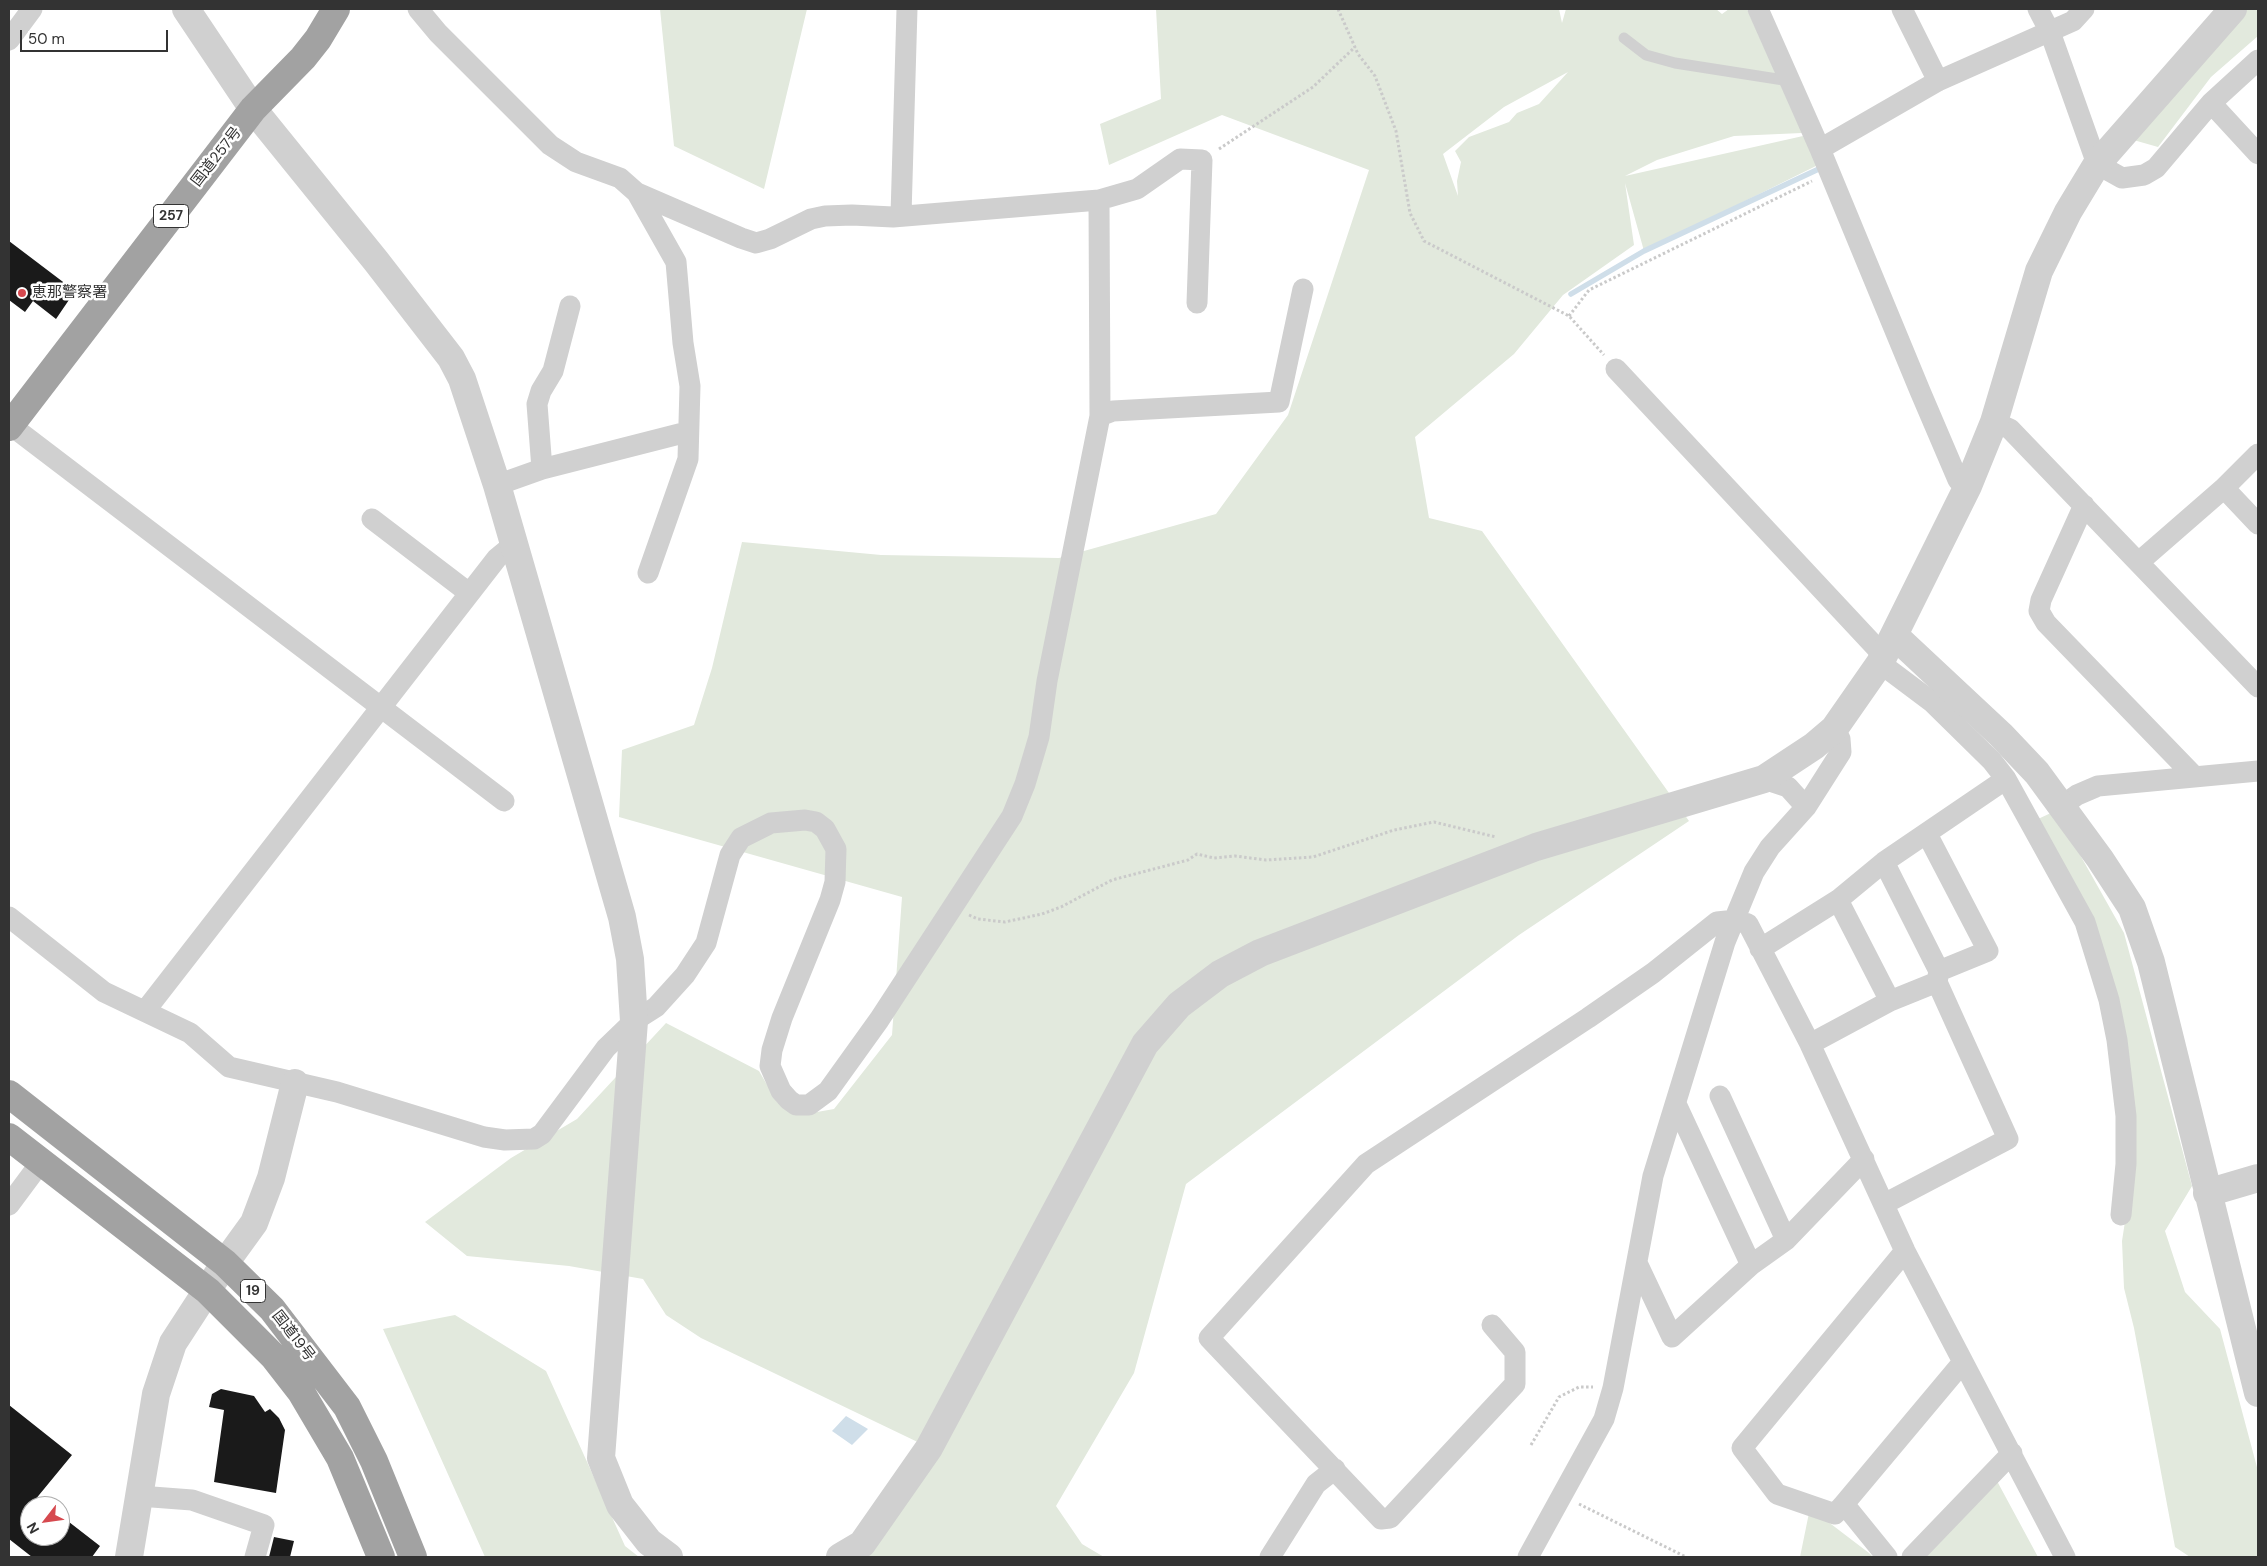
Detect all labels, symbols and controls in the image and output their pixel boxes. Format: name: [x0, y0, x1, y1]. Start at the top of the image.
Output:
scale bar: [22, 20, 170, 52]
text: 50 m: [28, 29, 65, 49]
street label: 国道257号: [188, 124, 246, 190]
road number: 257: [154, 205, 188, 228]
place label: 恵那警察署: [32, 284, 107, 302]
marker: 恵那警察署: [16, 287, 28, 299]
road number: 19: [240, 1280, 266, 1302]
street label: 国道19号: [268, 1307, 318, 1365]
north arrow: [20, 1496, 70, 1546]
text: N: [23, 1519, 43, 1537]

